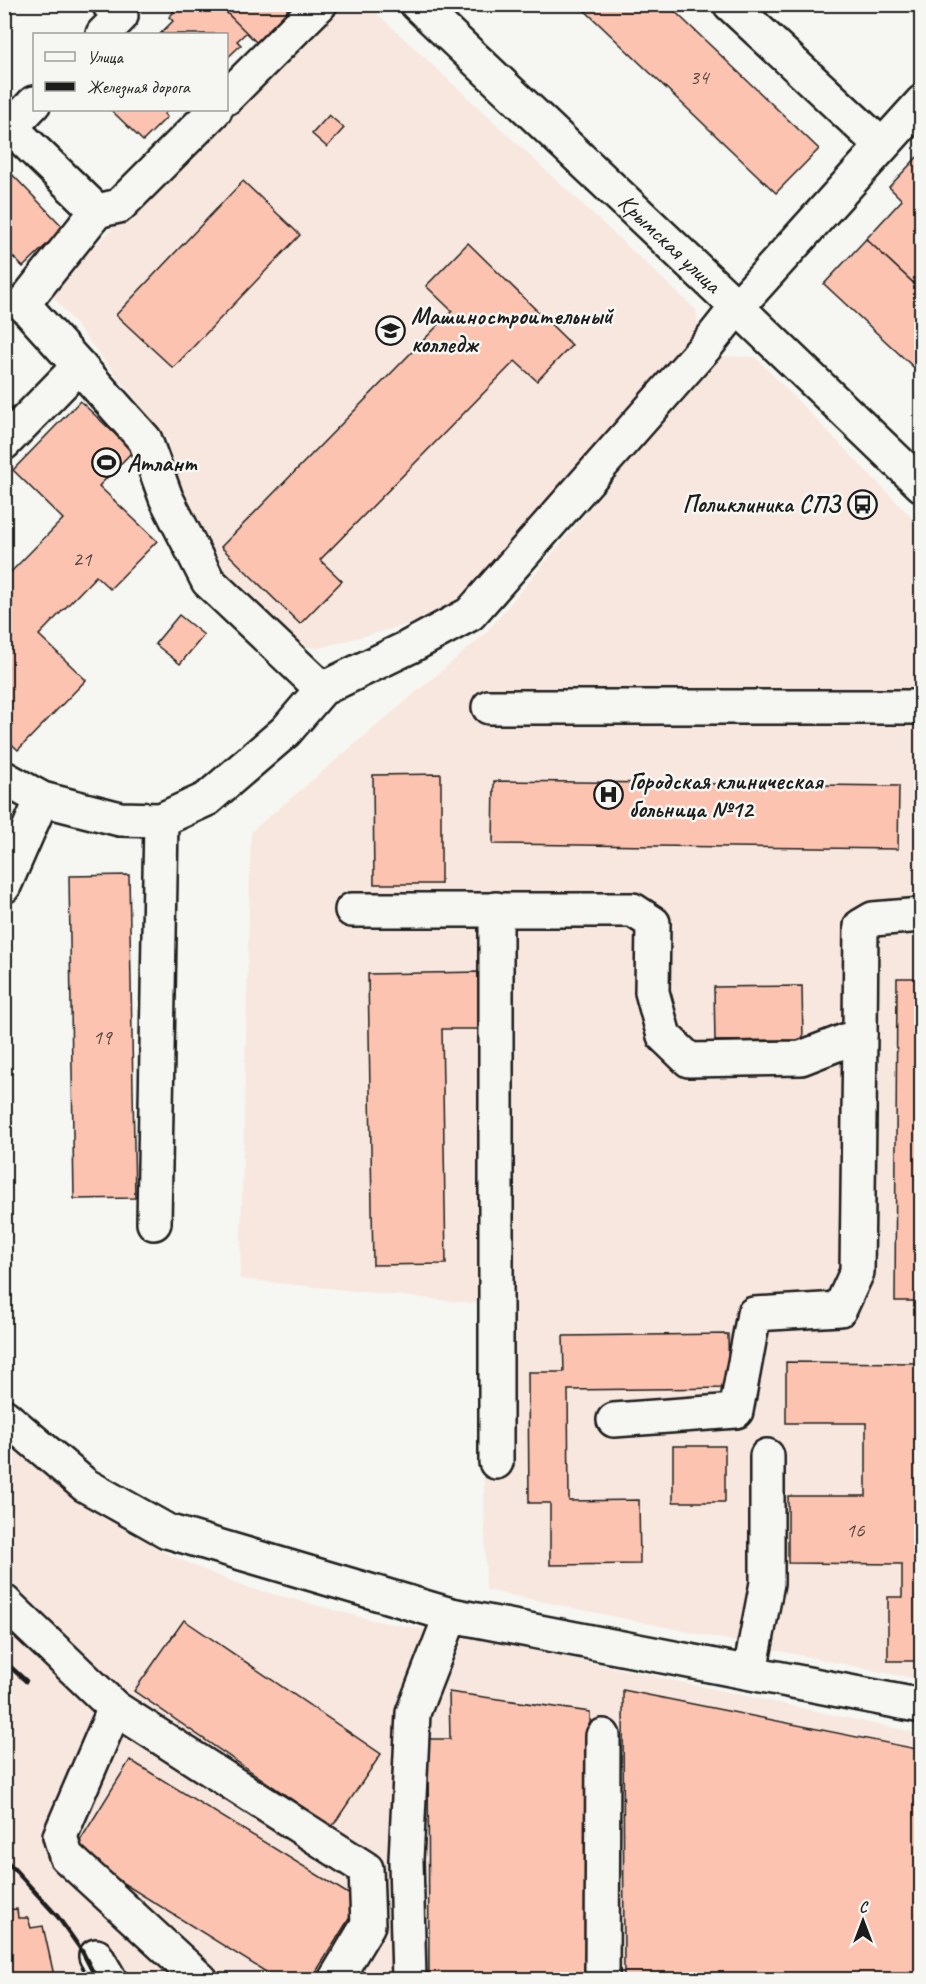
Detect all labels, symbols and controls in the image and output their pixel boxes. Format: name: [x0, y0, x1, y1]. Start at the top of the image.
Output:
legend: [33, 33, 228, 111]
text: Улица: [87, 46, 124, 68]
house number: 34: [690, 64, 711, 90]
text: Железная дорога: [87, 76, 191, 99]
street label: Крымская улица: [612, 187, 729, 300]
place label: Машиностроительный колледж: [411, 301, 615, 359]
school or university icon: Машиностроительный колледж: [374, 314, 406, 346]
sports icon: Атлант: [90, 447, 122, 479]
place label: Атлант: [127, 448, 198, 478]
bus stop icon: Поликлиника СПЗ: [846, 488, 878, 520]
place label: Поликлиника СПЗ: [682, 489, 843, 519]
house number: 21: [73, 546, 93, 572]
place label: Городская клиническая больница №12: [629, 766, 824, 824]
hospital icon: Городская клиническая больница №12: [592, 779, 624, 811]
house number: 19: [93, 1024, 113, 1050]
house number: 16: [846, 1517, 865, 1543]
north arrow: [833, 1891, 893, 1951]
text: С: [859, 1897, 869, 1917]

